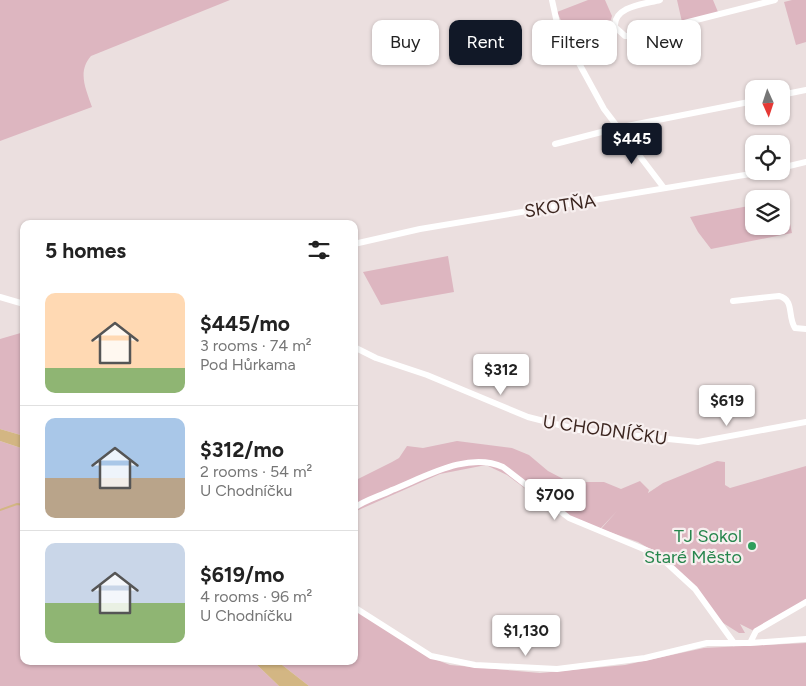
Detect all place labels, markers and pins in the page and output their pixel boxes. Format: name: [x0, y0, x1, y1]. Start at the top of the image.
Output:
pin: $445: [602, 122, 662, 165]
pin: $312: [471, 354, 531, 396]
pin: $619: [697, 384, 757, 427]
pin: $700: [525, 478, 585, 521]
place label: TJ Sokol Staré Město: [644, 525, 742, 568]
marker: TJ Sokol Staré Město: [746, 540, 758, 552]
pin: $1,130: [485, 614, 567, 657]

